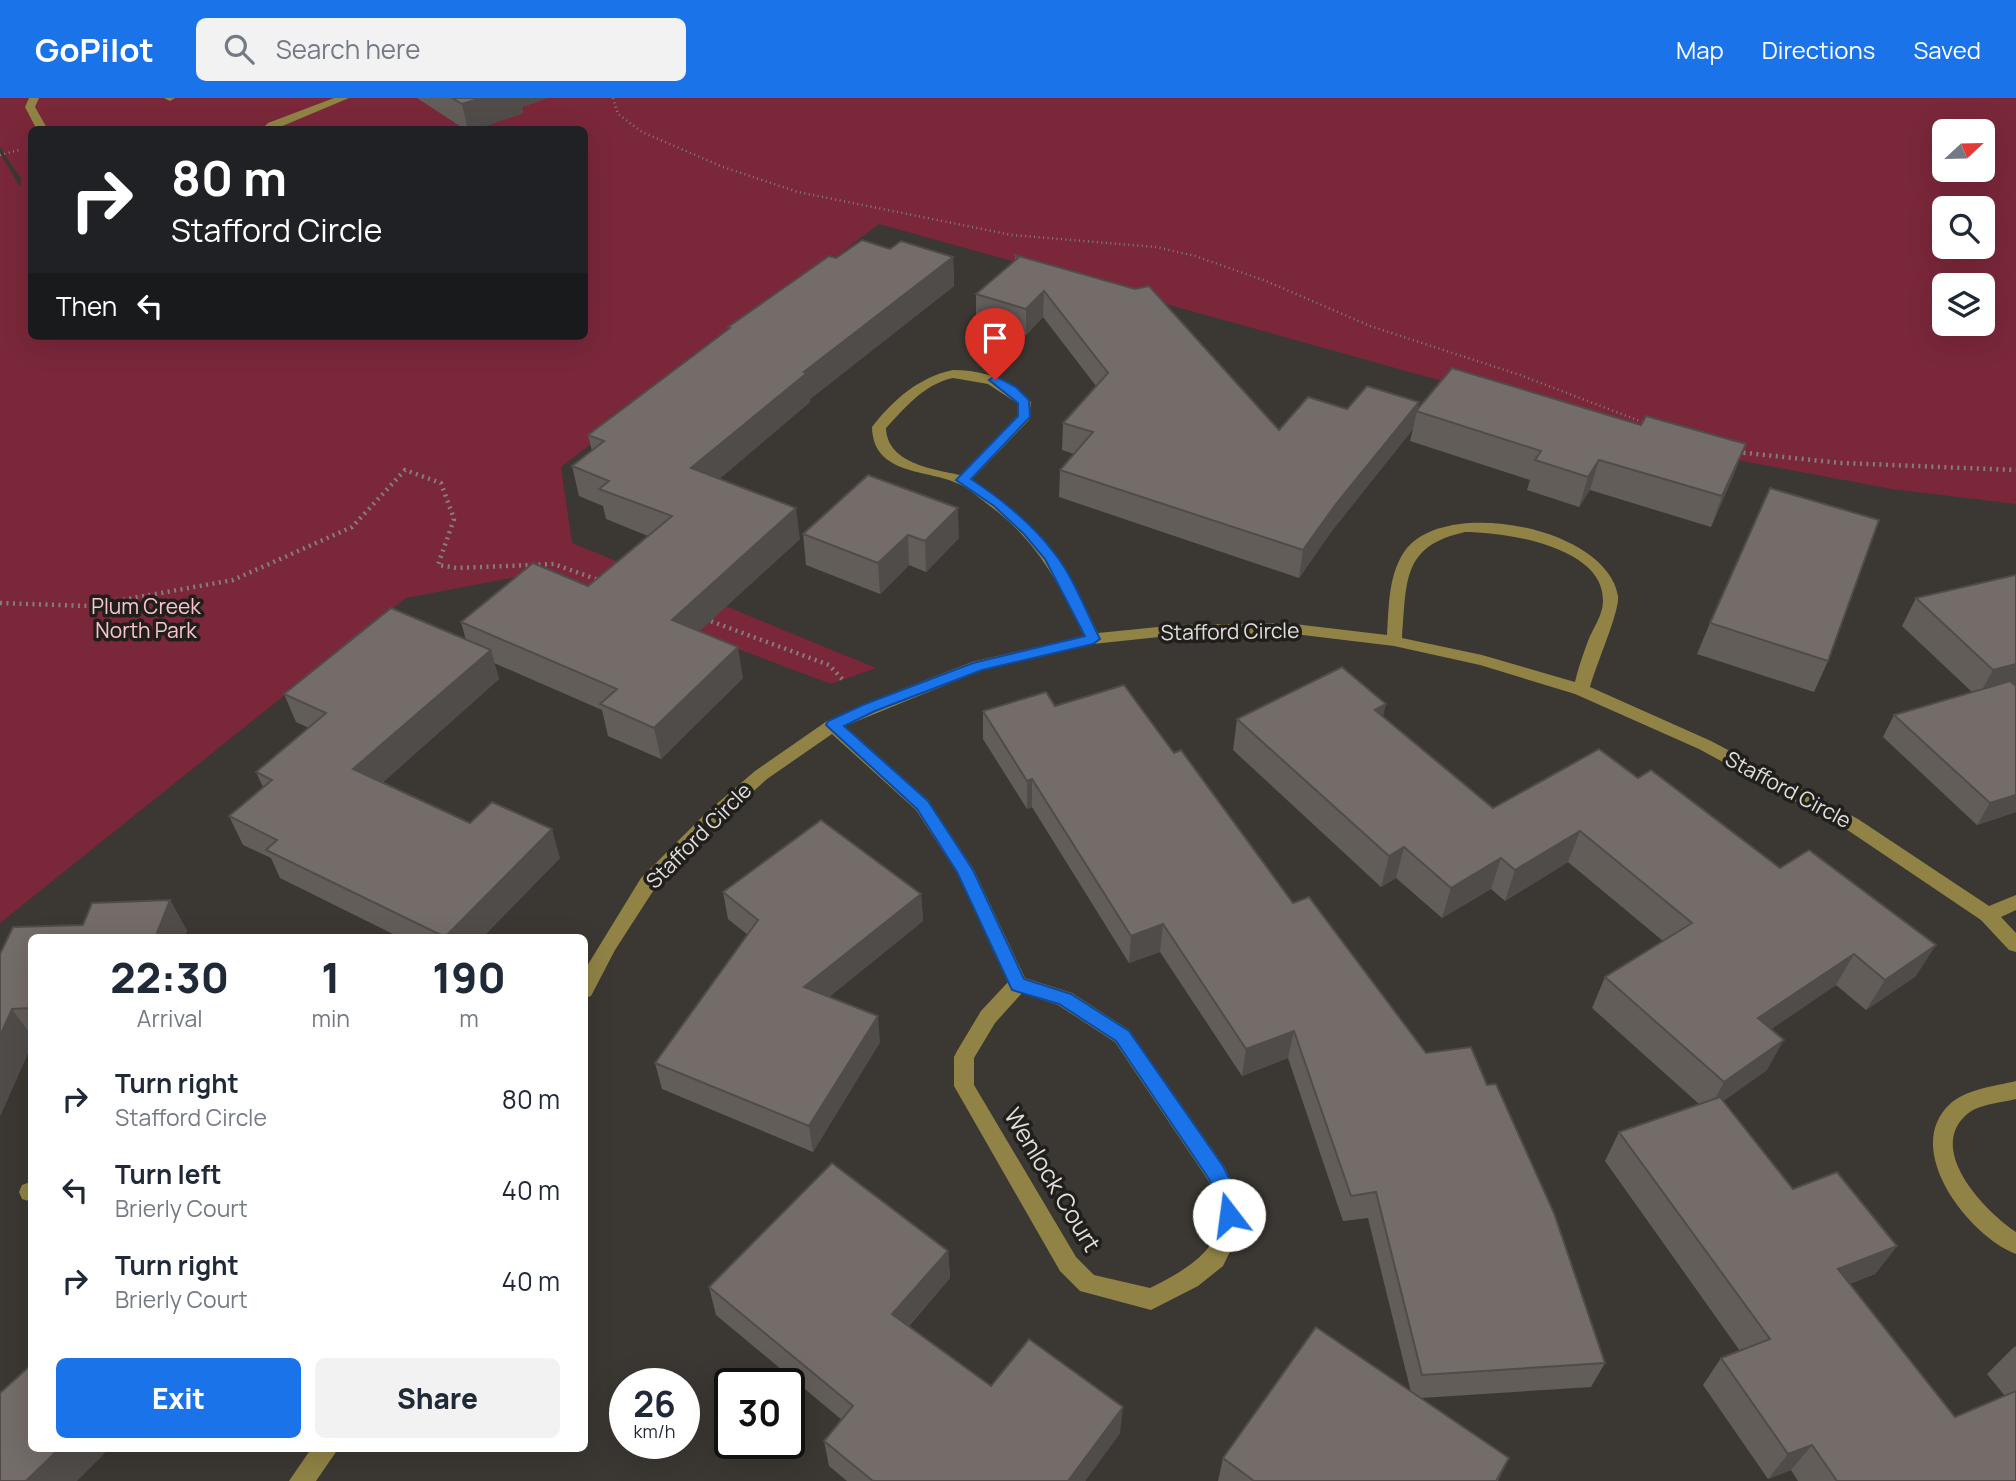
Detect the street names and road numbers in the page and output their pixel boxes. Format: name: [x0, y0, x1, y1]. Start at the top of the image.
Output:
street label: Stafford Circle: [1160, 616, 1300, 646]
street label: Stafford Circle: [1721, 744, 1856, 834]
street label: Stafford Circle: [639, 776, 757, 894]
street label: Wenlock Court: [997, 1101, 1109, 1257]

